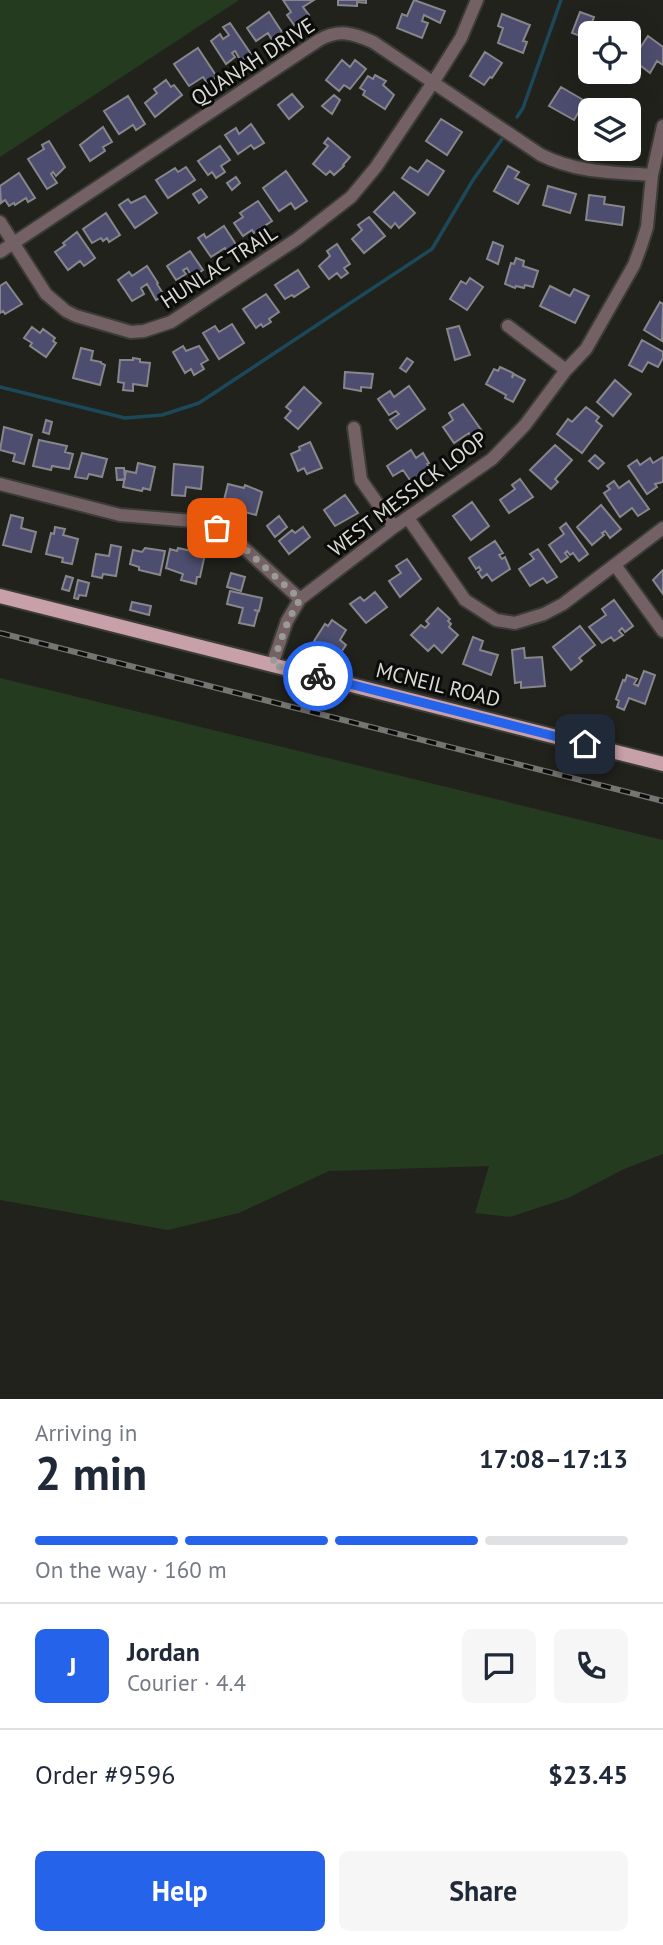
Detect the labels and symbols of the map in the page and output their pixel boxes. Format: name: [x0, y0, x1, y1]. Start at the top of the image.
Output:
street label: QUANAH DRIVE: [186, 12, 320, 112]
street label: HUNLAC TRAIL: [155, 219, 282, 314]
street label: WEST MESSICK LOOP: [323, 425, 493, 562]
pin: [187, 498, 247, 558]
courier: [283, 641, 353, 711]
street label: MCNEIL ROAD: [373, 656, 503, 713]
pin: [555, 714, 615, 774]

